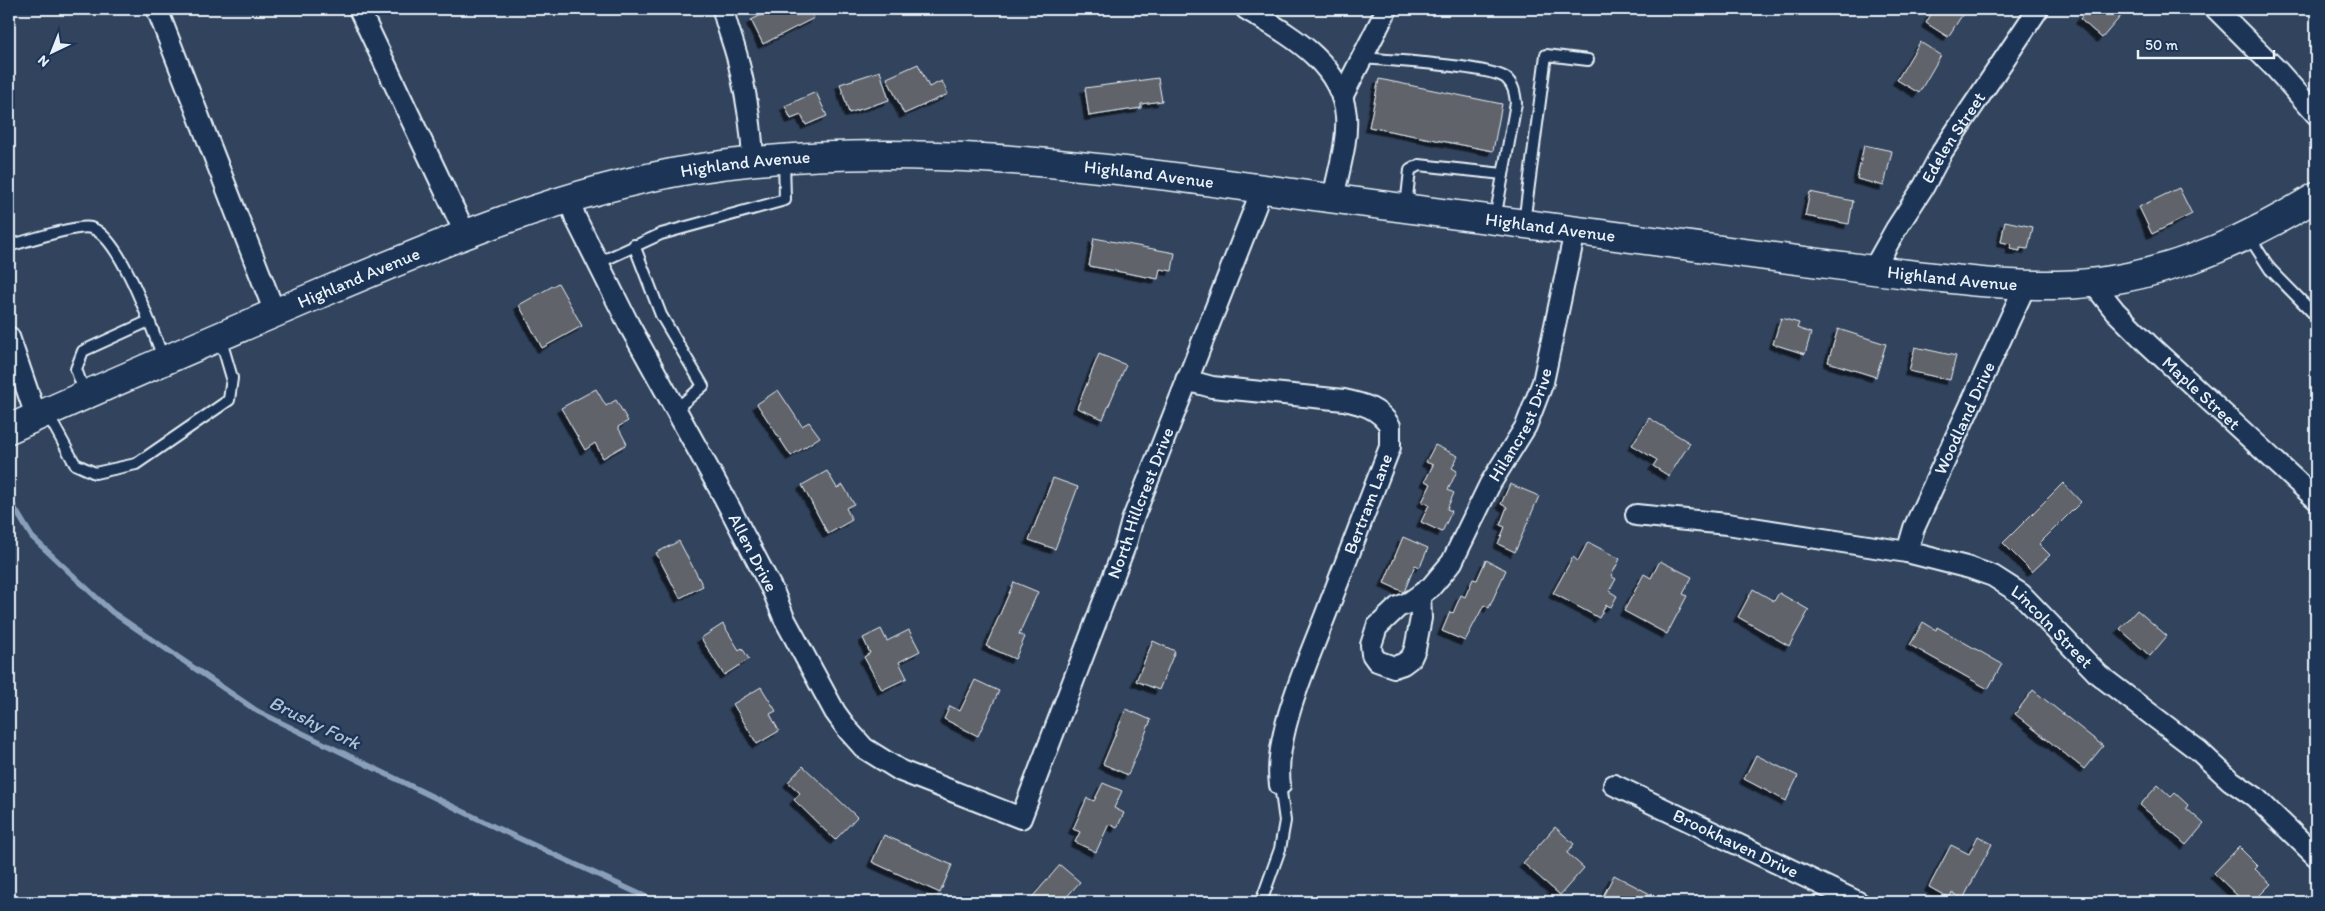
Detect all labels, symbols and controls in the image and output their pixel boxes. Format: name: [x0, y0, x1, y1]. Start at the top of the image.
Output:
north arrow: [28, 28, 78, 78]
scale bar: [2138, 28, 2274, 60]
text: 50 m: [2145, 36, 2178, 54]
text: N: [34, 52, 53, 71]
street label: Edelen Street: [1916, 87, 1990, 187]
street label: Highland Avenue: [679, 146, 811, 182]
street label: Highland Avenue: [1083, 155, 1215, 193]
street label: Highland Avenue: [1484, 208, 1617, 247]
street label: Highland Avenue: [294, 242, 423, 313]
street label: Highland Avenue: [1886, 261, 2018, 295]
street label: Maple Street: [2157, 351, 2245, 435]
street label: Woodland Drive: [1929, 358, 2000, 478]
street label: Hilancrest Drive: [1483, 366, 1557, 486]
street label: North Hillcrest Drive: [1102, 424, 1179, 582]
street label: Bertram Lane: [1339, 451, 1397, 557]
street label: Allen Drive: [724, 510, 782, 596]
street label: Lincoln Street: [2007, 580, 2098, 673]
water label: Brushy Fork: [265, 691, 365, 755]
street label: Brookhaven Drive: [1669, 804, 1802, 883]

